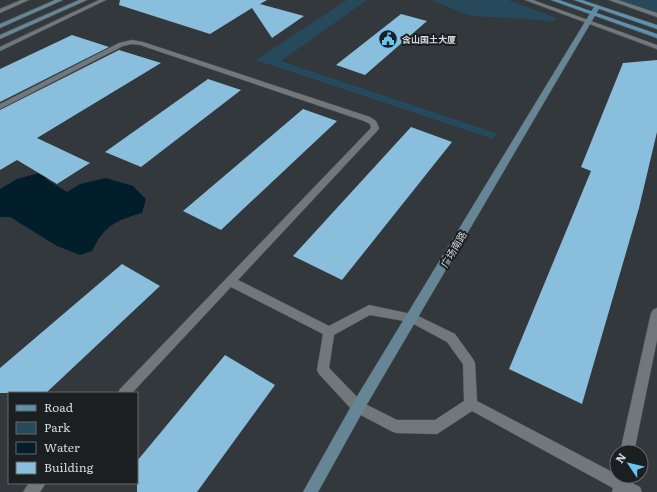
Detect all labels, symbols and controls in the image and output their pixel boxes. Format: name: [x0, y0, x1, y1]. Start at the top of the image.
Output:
public building icon: 含山国土大厦: [377, 28, 399, 50]
place label: 含山国土大厦: [402, 32, 456, 46]
street label: 广场南路: [436, 228, 470, 270]
legend: [8, 392, 138, 484]
text: Road: [44, 398, 74, 416]
text: Park: [44, 418, 71, 436]
text: Water: [44, 438, 80, 456]
north arrow: [609, 444, 649, 484]
text: N: [611, 449, 629, 466]
text: Building: [44, 458, 94, 476]

